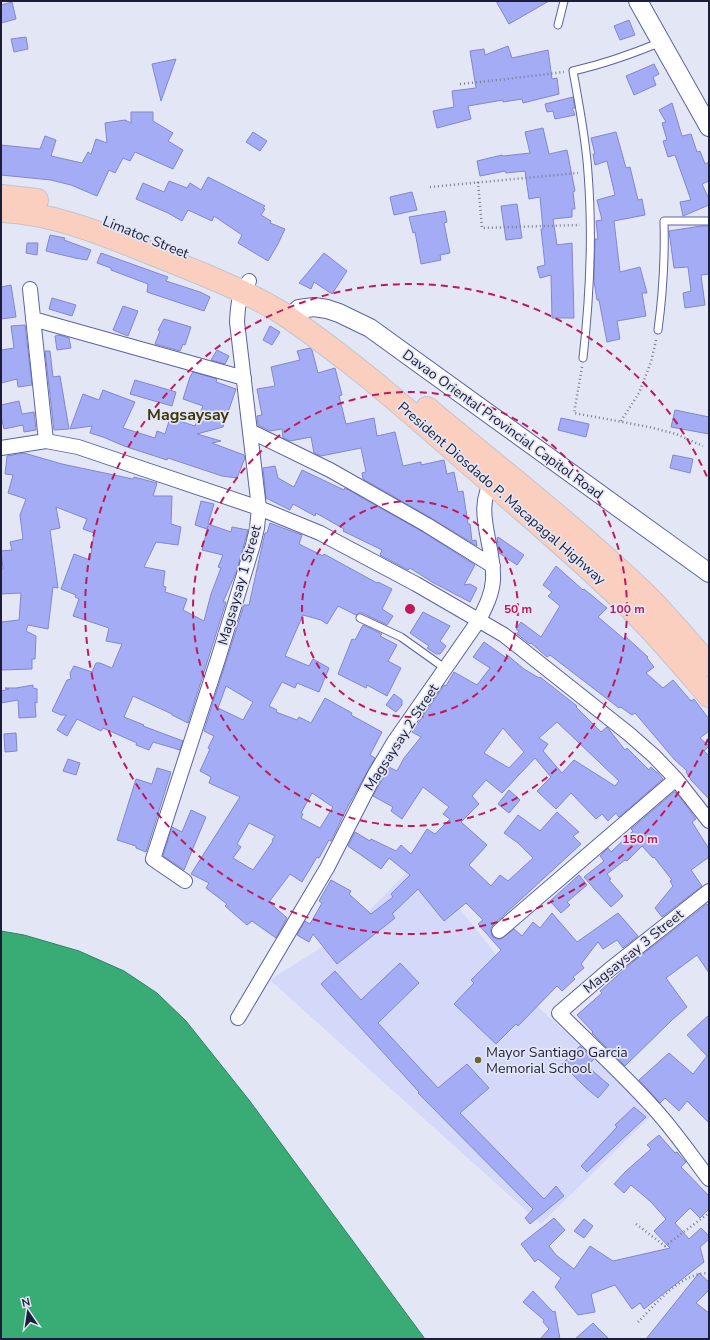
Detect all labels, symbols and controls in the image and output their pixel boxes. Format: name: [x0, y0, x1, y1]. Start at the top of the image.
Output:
street label: Limatoc Street: [100, 212, 192, 263]
street label: Davao Oriental Provincial Capitol Road: [399, 345, 607, 504]
street label: President Diosdado P. Macapagal Highway: [394, 398, 610, 590]
district label: Magsaysay: [147, 404, 230, 426]
street label: Magsaysay 1 Street: [213, 523, 266, 647]
text: 50 m: [504, 601, 532, 617]
text: 100 m: [609, 601, 645, 617]
centre of rings: [403, 602, 417, 616]
street label: Magsaysay 2 Street: [360, 680, 443, 794]
text: 150 m: [622, 831, 658, 847]
street label: Magsaysay 3 Street: [579, 905, 687, 998]
place label: Mayor Santiago Garcia Memorial School: [486, 1043, 628, 1078]
marker: Mayor Santiago Garcia Memorial School: [473, 1055, 483, 1065]
north arrow: [8, 1292, 48, 1332]
text: N: [20, 1295, 32, 1311]

